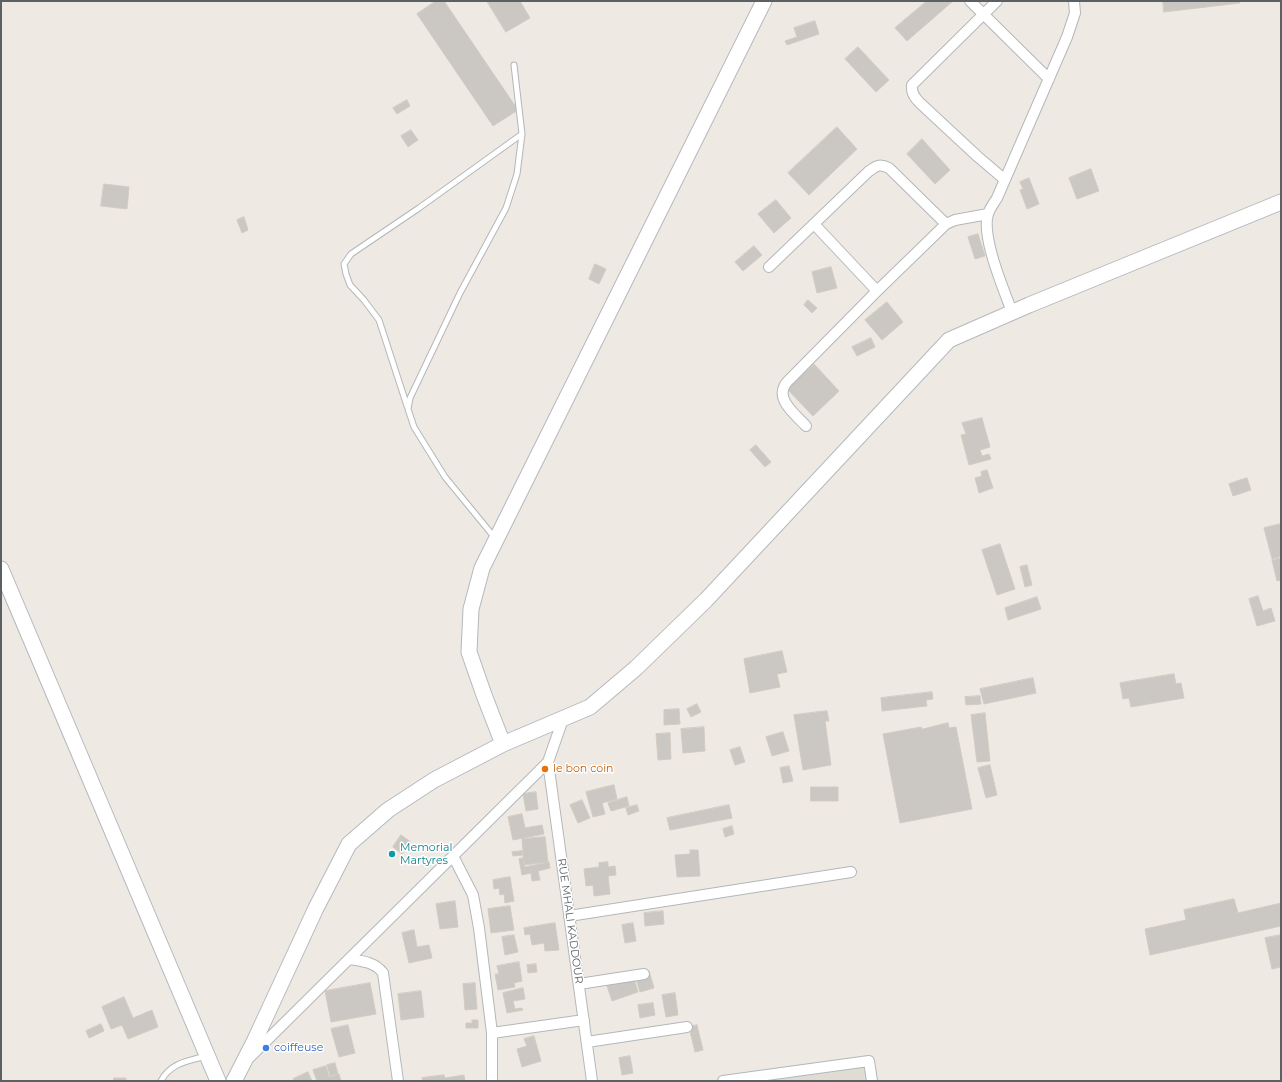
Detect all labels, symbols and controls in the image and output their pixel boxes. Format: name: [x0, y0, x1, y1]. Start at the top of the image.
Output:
place label: le bon coin: [553, 762, 614, 776]
marker: le bon coin: [540, 764, 550, 774]
place label: Memorial Martyres: [400, 841, 452, 867]
marker: Memorial Martyres: [387, 849, 397, 859]
street label: RUE MHALI KADDOUR: [555, 857, 585, 985]
place label: coiffeuse: [274, 1041, 323, 1055]
marker: coiffeuse: [261, 1043, 271, 1053]

